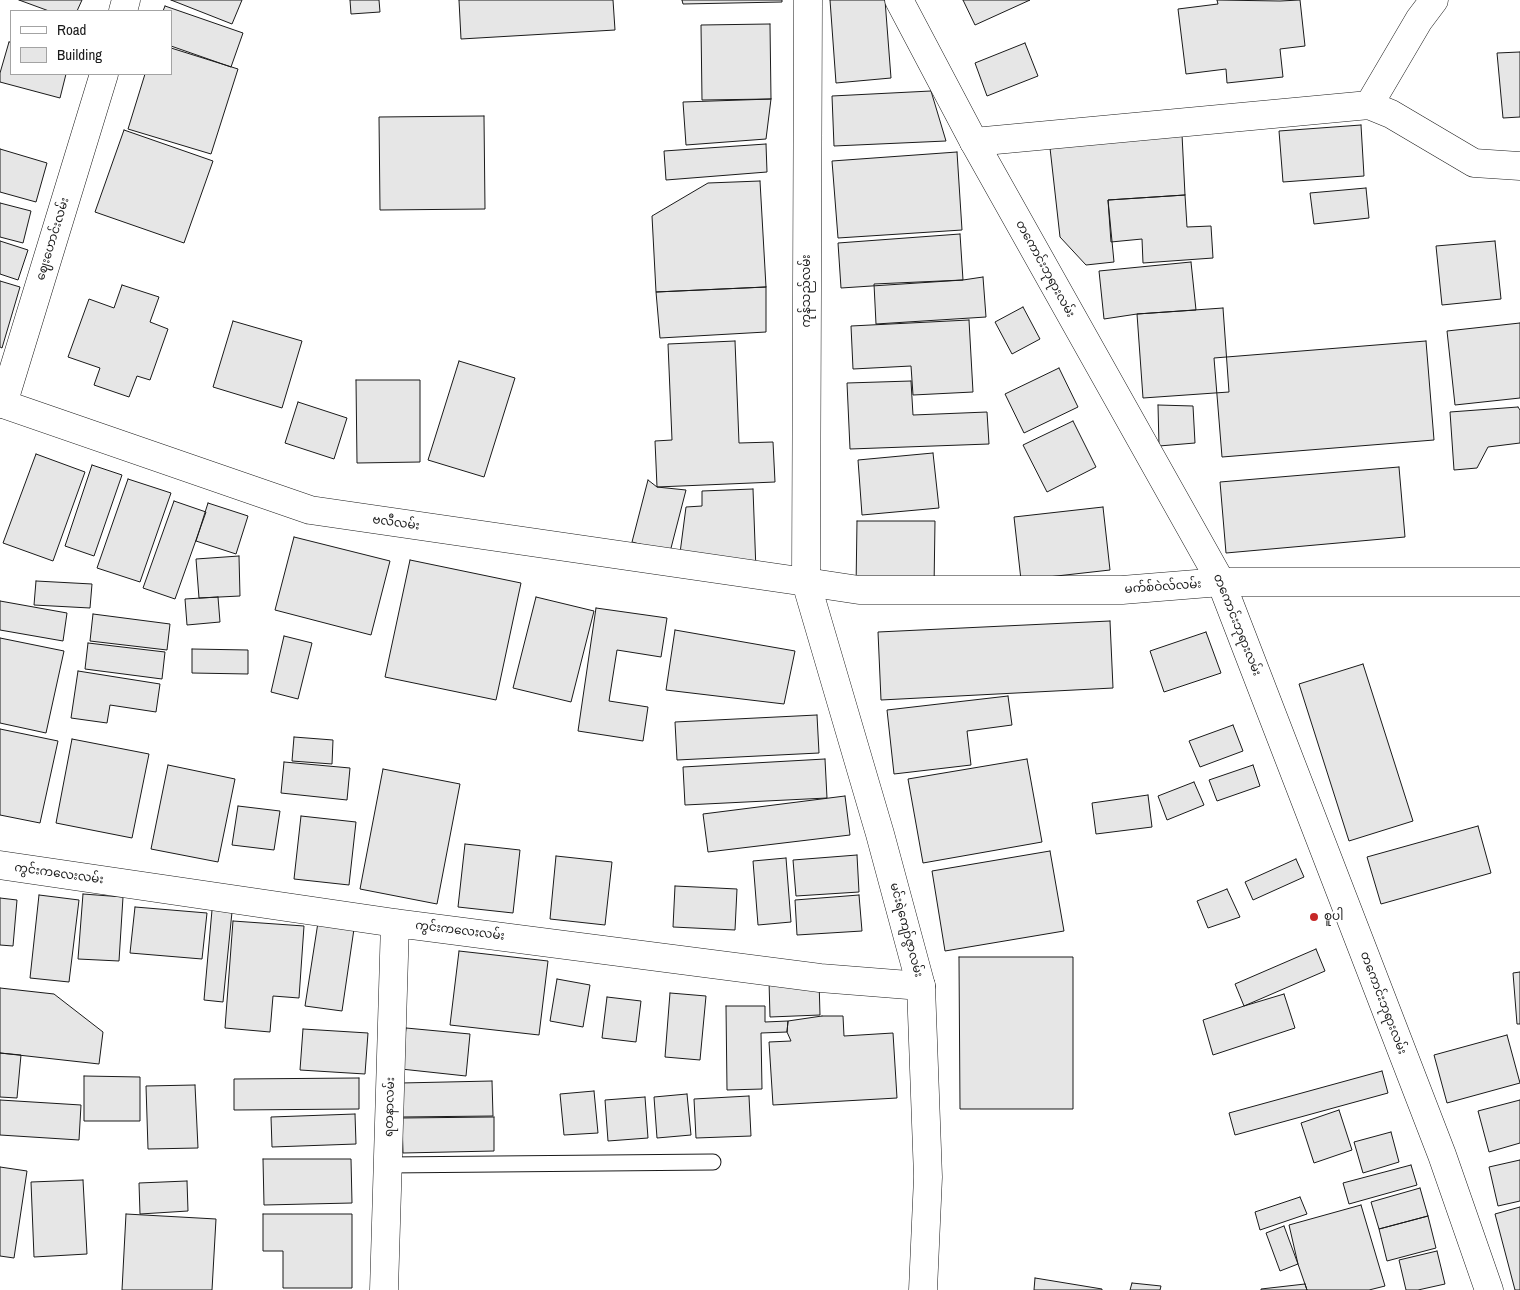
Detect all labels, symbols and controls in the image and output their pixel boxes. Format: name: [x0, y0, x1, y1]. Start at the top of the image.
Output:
legend: [10, 10, 172, 75]
text: Road: [57, 19, 86, 40]
text: Building: [57, 44, 102, 65]
street label: ဈေးဟောင်းလမ်း: [34, 196, 72, 282]
street label: တကောင်းဘုရားလမ်း: [1012, 218, 1078, 320]
street label: ကုန်သည်လမ်း: [800, 255, 814, 327]
street label: ဗလီလမ်း: [372, 513, 420, 533]
street label: တကောင်းဘုရားလမ်း: [1210, 572, 1264, 678]
street label: မက်စ်ဝဲလ်လမ်း: [1124, 577, 1202, 597]
street label: ကွင်းကလေးလမ်း: [14, 861, 104, 887]
street label: မင်းရဲကျော်ဇွာလမ်း: [886, 881, 926, 979]
place label: စူပါ: [1324, 910, 1343, 924]
marker: စူပါ: [1308, 911, 1320, 923]
street label: ကွင်းကလေးလမ်း: [415, 918, 505, 944]
street label: တကောင်းဘုရားလမ်း: [1357, 950, 1409, 1056]
street label: ရတနာလမ်း: [382, 1077, 398, 1137]

